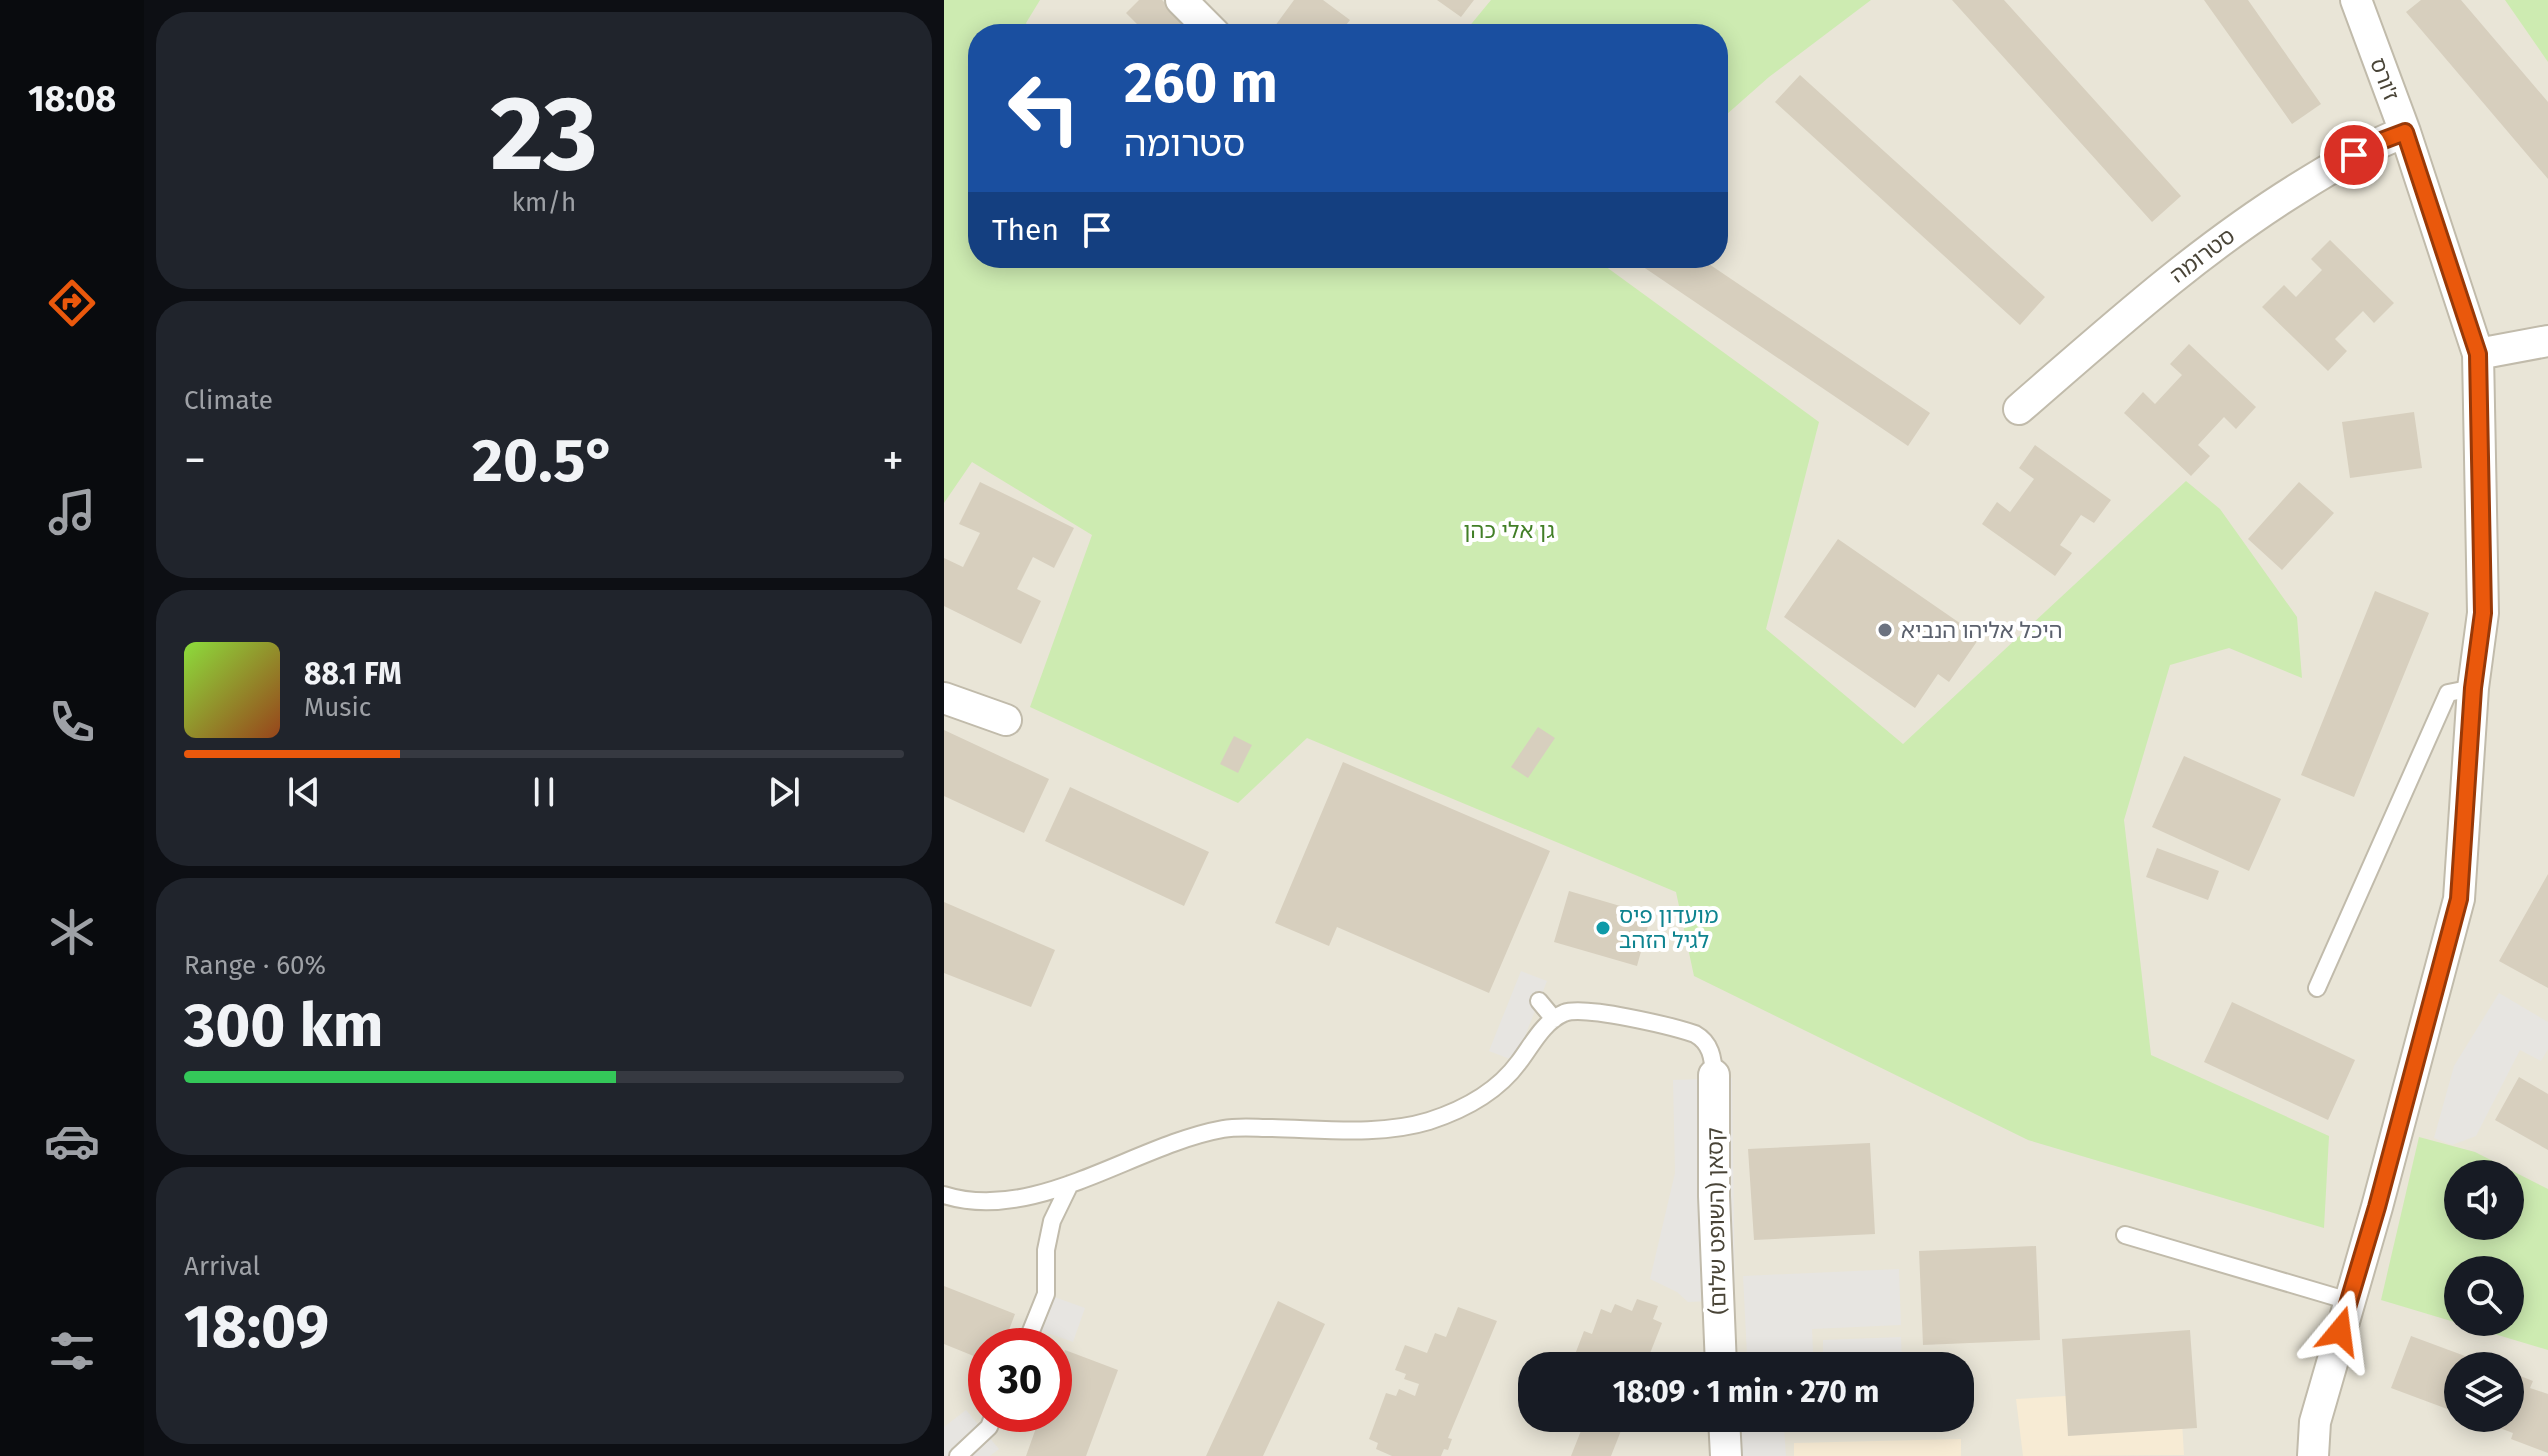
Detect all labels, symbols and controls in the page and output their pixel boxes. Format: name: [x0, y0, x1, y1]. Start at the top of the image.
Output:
text: 260 m: [1124, 50, 1278, 117]
street label: ז'ורס: [2364, 54, 2405, 104]
icon: left: [992, 56, 1096, 160]
text: 23: [490, 72, 598, 197]
text: 18:08: [28, 77, 116, 121]
pin: [2320, 121, 2388, 189]
text: סטרומה: [1124, 122, 1245, 166]
icon: arrive: [2332, 133, 2376, 177]
text: km/h: [512, 187, 576, 218]
icon: arrive: [1075, 208, 1119, 252]
text: Then: [992, 212, 1059, 248]
street label: סטרומה: [2165, 222, 2240, 289]
icon: directions: [44, 275, 100, 331]
text: Climate: [184, 385, 273, 416]
text: 20.5°: [472, 425, 616, 497]
text: −: [184, 434, 206, 487]
text: +: [882, 434, 904, 487]
icon: music: [44, 484, 100, 540]
park label: גן אלי כהן: [1463, 517, 1555, 544]
place label: היכל אליהו הנביא: [1901, 617, 2062, 644]
marker: היכל אליהו הנביא: [1876, 621, 1894, 639]
text: 88.1 FM: [304, 656, 402, 692]
text: Music: [304, 692, 371, 723]
icon: phone: [44, 694, 100, 750]
icon: previous: [282, 770, 326, 814]
icon: pause: [522, 770, 566, 814]
icon: next: [762, 770, 806, 814]
place label: מועדון פיס לגיל הזהב: [1619, 902, 1719, 954]
icon: climate: [44, 904, 100, 960]
marker: מועדון פיס לגיל הזהב: [1594, 919, 1612, 937]
text: Range · 60%: [184, 950, 326, 981]
text: 300 km: [184, 990, 383, 1062]
icon: car: [44, 1113, 100, 1169]
street label: קסאן (השופט שלום): [1701, 1127, 1732, 1315]
map controls: [2444, 1160, 2524, 1432]
button: sound: [2444, 1160, 2524, 1240]
text: Arrival: [184, 1251, 260, 1282]
button: search: [2444, 1256, 2524, 1336]
position arrow: [2298, 1289, 2382, 1373]
text: 18:09: [184, 1291, 329, 1363]
icon: filters: [44, 1323, 100, 1379]
speed limit sign: 30: [968, 1328, 1072, 1432]
button: layers: [2444, 1352, 2524, 1432]
text: 18:09 · 1 min · 270 m: [1613, 1374, 1879, 1410]

